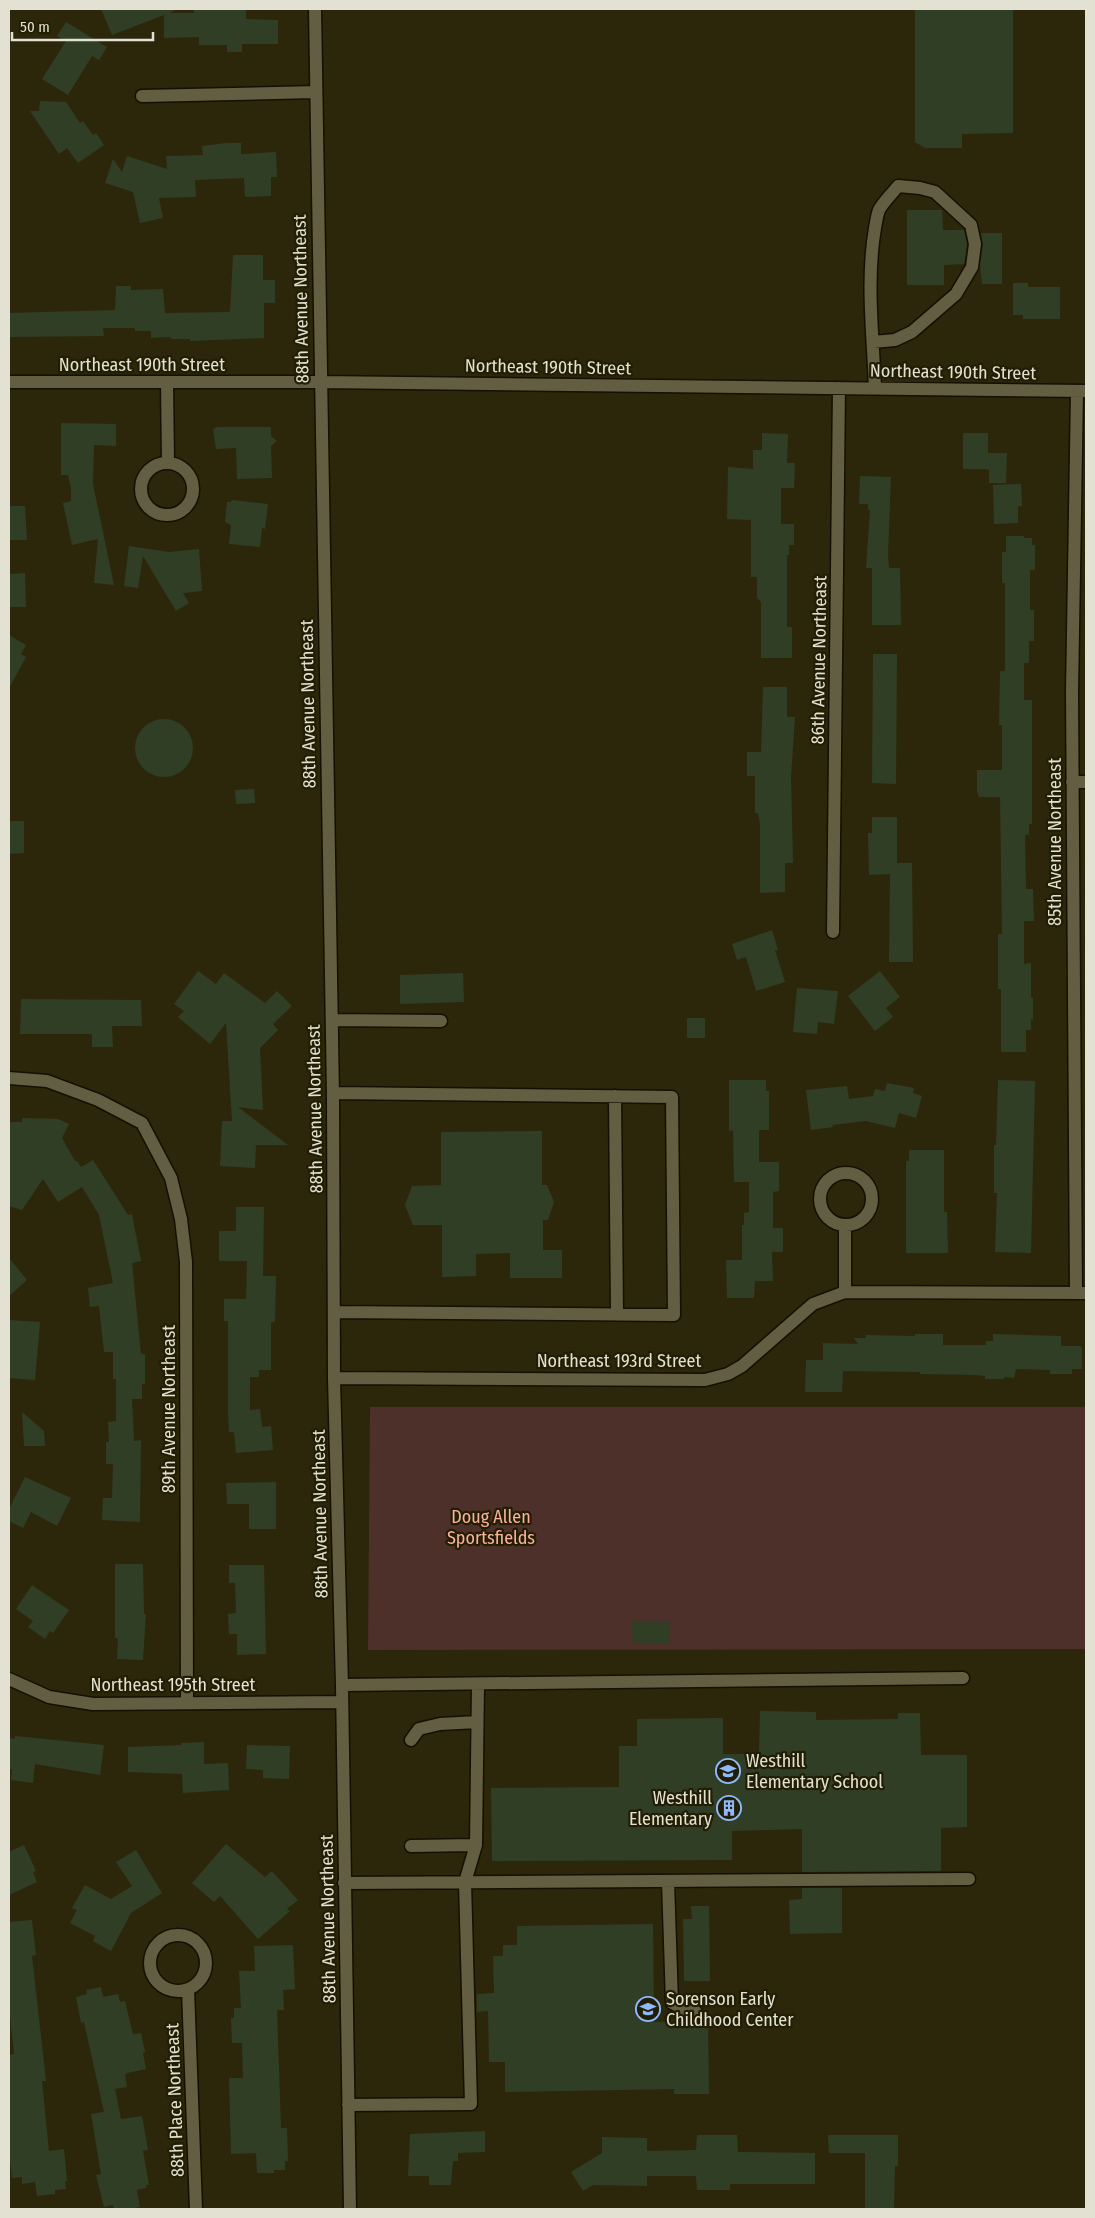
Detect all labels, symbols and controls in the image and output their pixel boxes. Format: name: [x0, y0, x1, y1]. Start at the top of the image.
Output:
scale bar: [12, 10, 154, 42]
text: 50 m: [20, 18, 50, 36]
street label: 88th Avenue Northeast: [289, 214, 313, 384]
street label: Northeast 190th Street: [59, 354, 225, 376]
street label: Northeast 190th Street: [465, 355, 631, 379]
street label: Northeast 190th Street: [870, 360, 1036, 384]
street label: 86th Avenue Northeast: [807, 575, 831, 745]
street label: 88th Avenue Northeast: [296, 619, 320, 789]
street label: 85th Avenue Northeast: [1044, 758, 1066, 926]
street label: 88th Avenue Northeast: [303, 1024, 327, 1194]
street label: 89th Avenue Northeast: [158, 1325, 180, 1493]
street label: Northeast 193rd Street: [537, 1350, 701, 1372]
street label: 88th Avenue Northeast: [308, 1429, 332, 1599]
park label: Doug Allen Sportsfields: [447, 1506, 535, 1549]
street label: Northeast 195th Street: [90, 1674, 256, 1696]
place label: Westhill Elementary School: [746, 1750, 883, 1793]
school or university icon: Westhill Elementary School: [715, 1758, 741, 1784]
place label: Westhill Elementary: [629, 1787, 712, 1830]
building icon: Westhill Elementary: [716, 1795, 742, 1821]
street label: 88th Avenue Northeast: [316, 1834, 340, 2004]
place label: Sorenson Early Childhood Center: [666, 1988, 794, 2031]
school or university icon: Sorenson Early Childhood Center: [635, 1996, 661, 2022]
street label: 88th Place Northeast: [161, 2023, 189, 2177]

